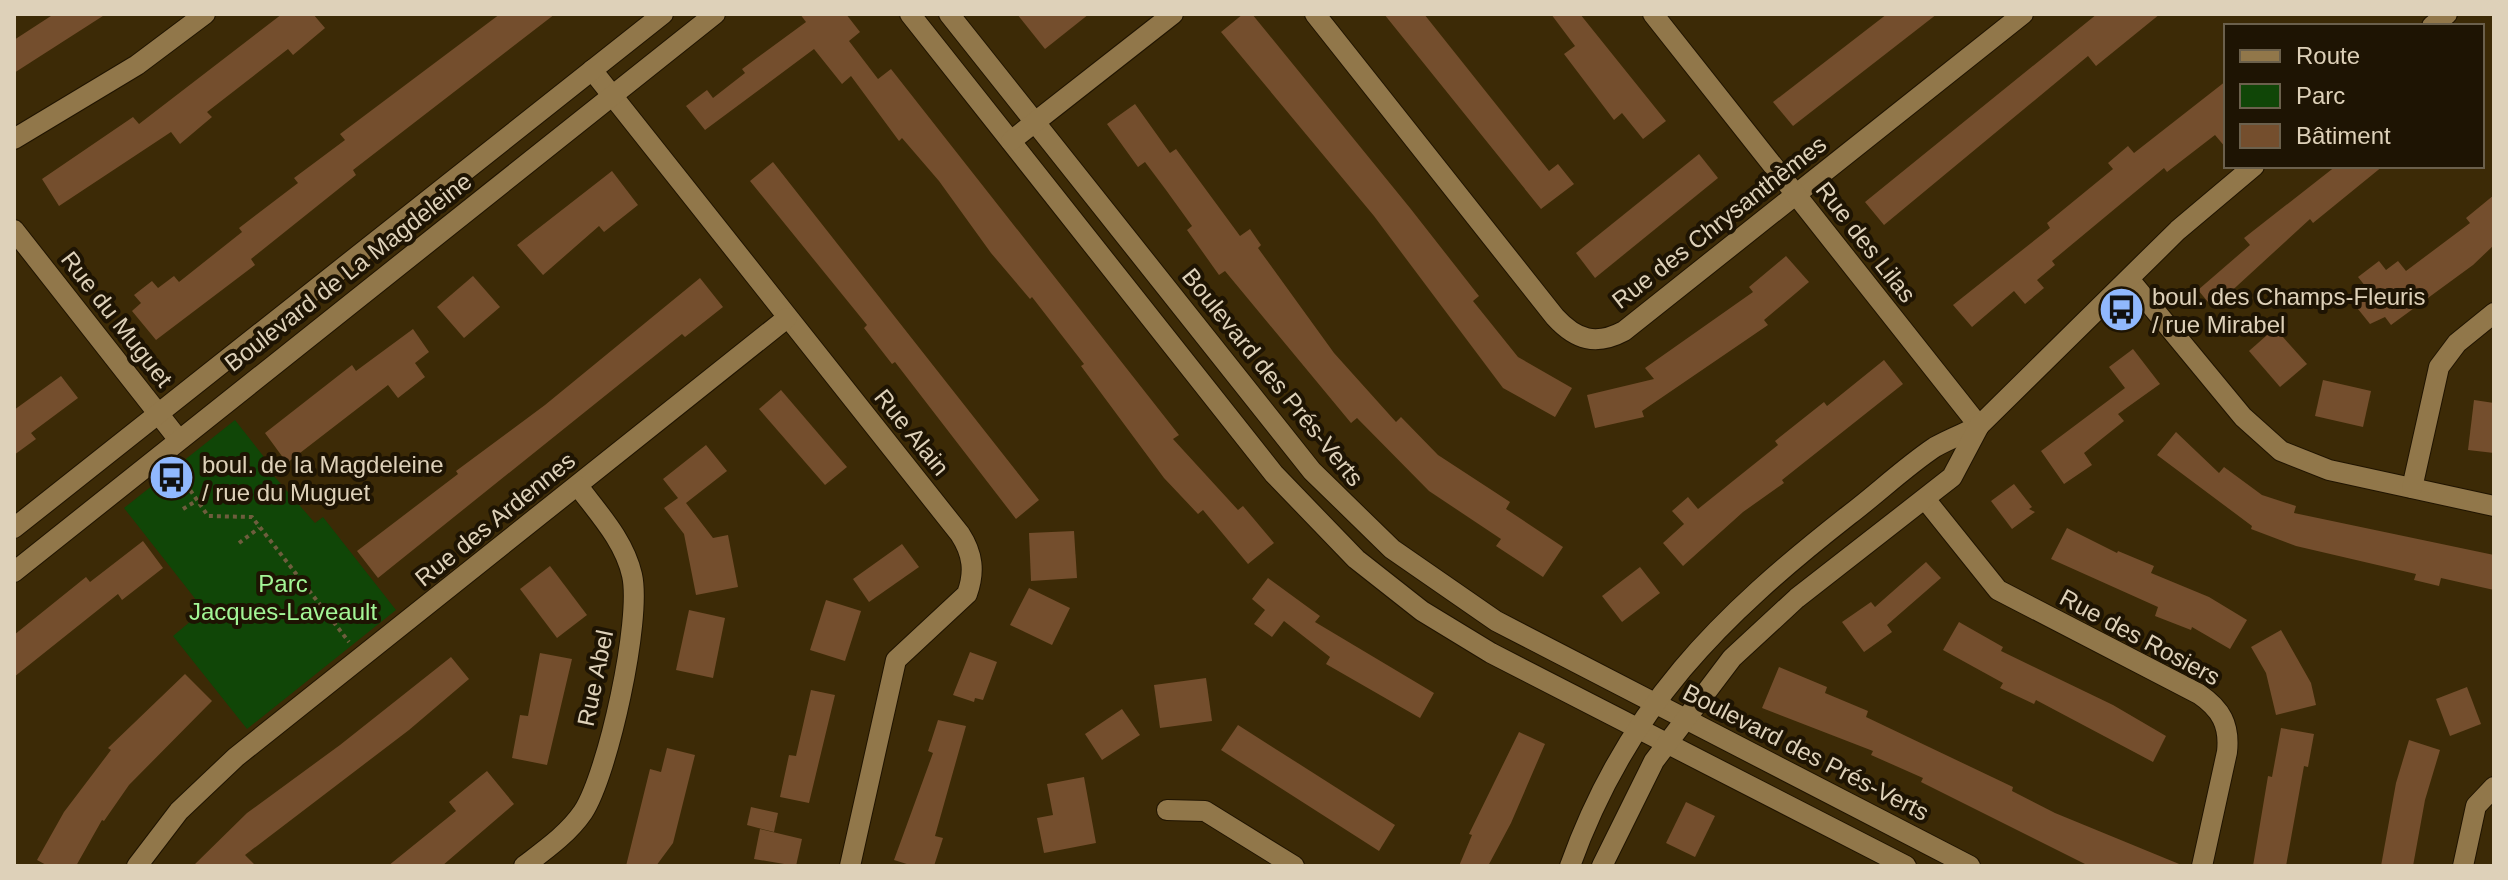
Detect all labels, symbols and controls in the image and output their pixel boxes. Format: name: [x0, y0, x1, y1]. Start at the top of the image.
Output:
legend: [2224, 24, 2484, 168]
text: Route: [2296, 42, 2360, 69]
text: Parc: [2296, 82, 2345, 109]
text: Bâtiment: [2296, 122, 2391, 149]
street label: Rue des Chrysanthèmes: [1607, 130, 1831, 314]
street label: Boulevard de La Magdeleine: [219, 167, 477, 377]
street label: Rue des Lilas: [1811, 176, 1921, 308]
street label: Rue du Muguet: [56, 246, 178, 392]
street label: Boulevard des Prés-Verts: [1177, 263, 1369, 491]
place label: boul. des Champs-Fleuris / rue Mirabel: [2152, 283, 2425, 338]
bus stop icon: boul. des Champs-Fleuris / rue Mirabel: [2097, 286, 2145, 334]
street label: Rue Alain: [869, 384, 955, 480]
street label: Rue des Ardennes: [410, 446, 580, 592]
place label: boul. de la Magdeleine / rue du Muguet: [202, 451, 444, 506]
bus stop icon: boul. de la Magdeleine / rue du Muguet: [147, 454, 195, 502]
park label: Parc Jacques-Laveault: [189, 570, 377, 625]
street label: Rue des Rosiers: [2055, 583, 2225, 691]
street label: Rue Abel: [572, 628, 618, 728]
street label: Boulevard des Prés-Verts: [1679, 678, 1933, 826]

